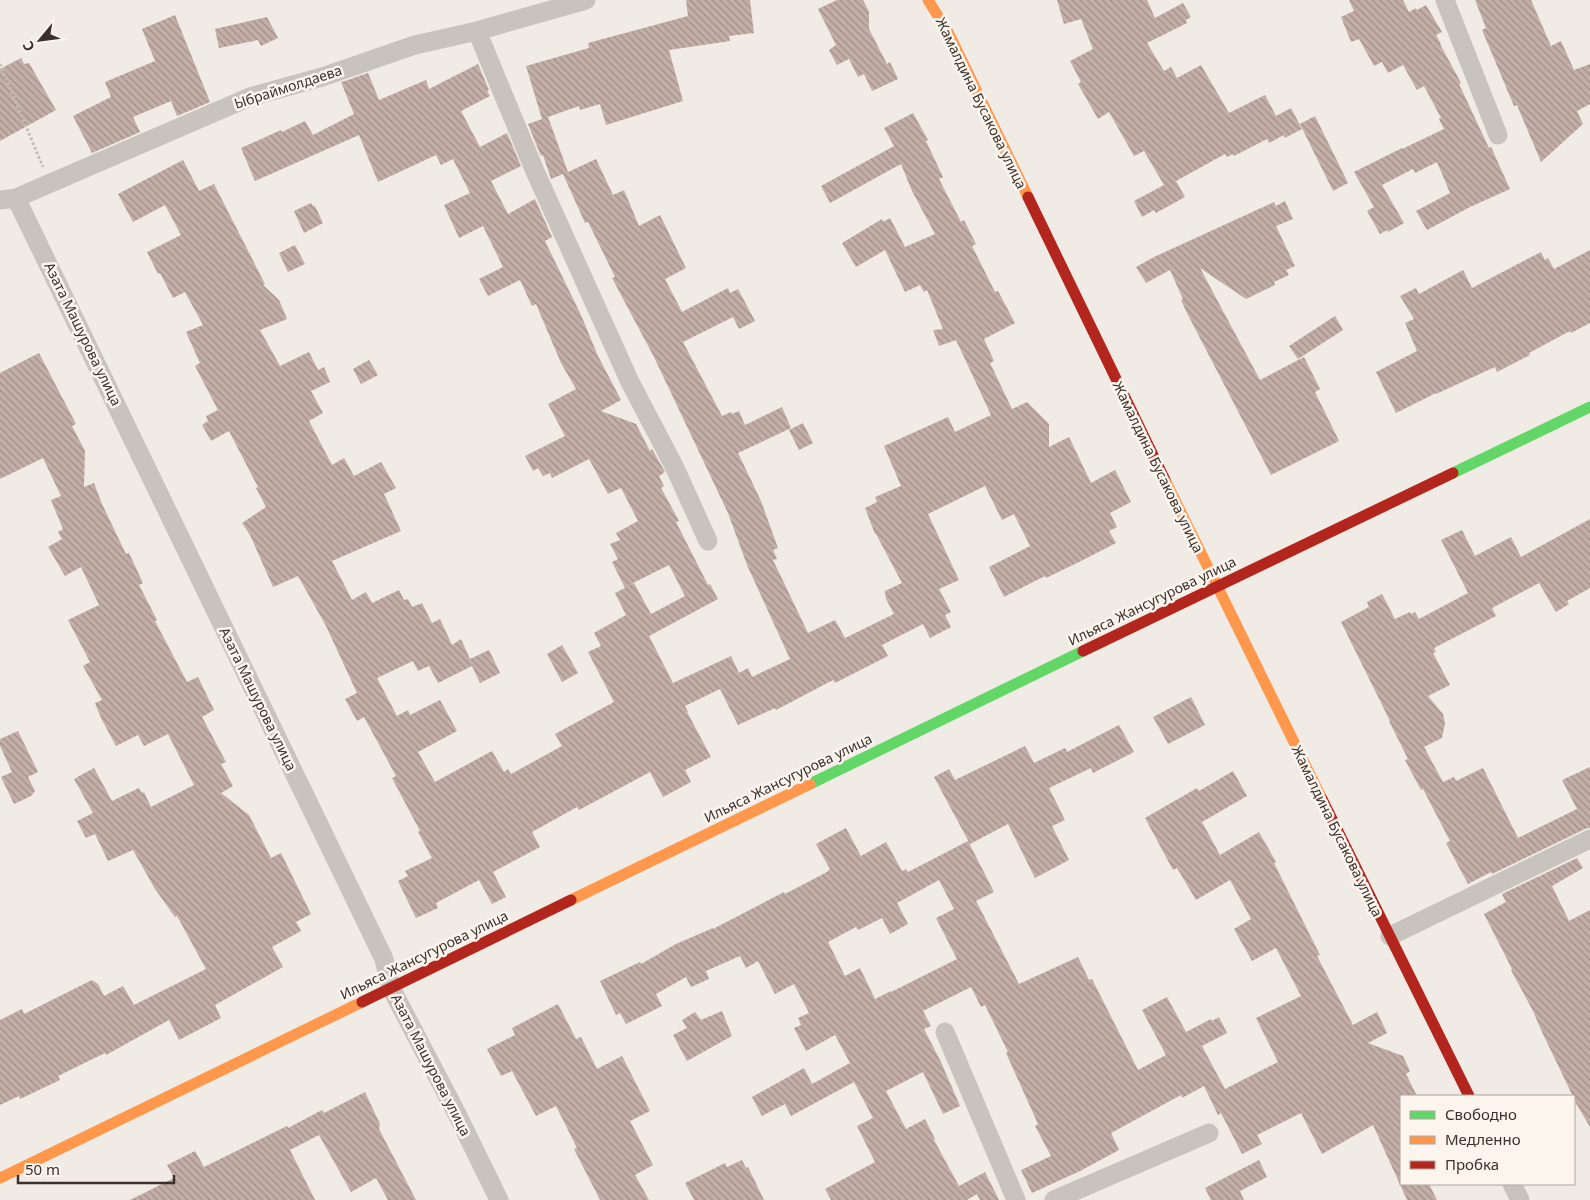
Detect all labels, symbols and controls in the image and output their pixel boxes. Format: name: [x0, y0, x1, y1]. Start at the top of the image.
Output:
street label: Жамалдина Бусакова улица: [932, 14, 1031, 192]
north arrow: [15, 15, 65, 65]
text: С: [18, 38, 39, 55]
street label: Ыбраймолдаева: [232, 60, 344, 113]
street label: Азата Машурова улица: [40, 259, 126, 409]
street label: Жамалдина Бусакова улица: [1109, 378, 1208, 556]
street label: Ильяса Жансугурова улица: [1065, 552, 1239, 650]
street label: Азата Машурова улица: [215, 624, 301, 774]
street label: Ильяса Жансугурова улица: [701, 729, 875, 827]
street label: Жамалдина Бусакова улица: [1288, 742, 1387, 920]
street label: Ильяса Жансугурова улица: [337, 906, 511, 1004]
street label: Азата Машурова улица: [387, 990, 476, 1139]
legend: [1400, 1095, 1575, 1185]
text: Свободно: [1445, 1104, 1517, 1124]
text: Медленно: [1445, 1129, 1521, 1149]
scale bar: [18, 1152, 174, 1184]
text: Пробка: [1445, 1154, 1499, 1174]
text: 50 m: [25, 1159, 60, 1179]

